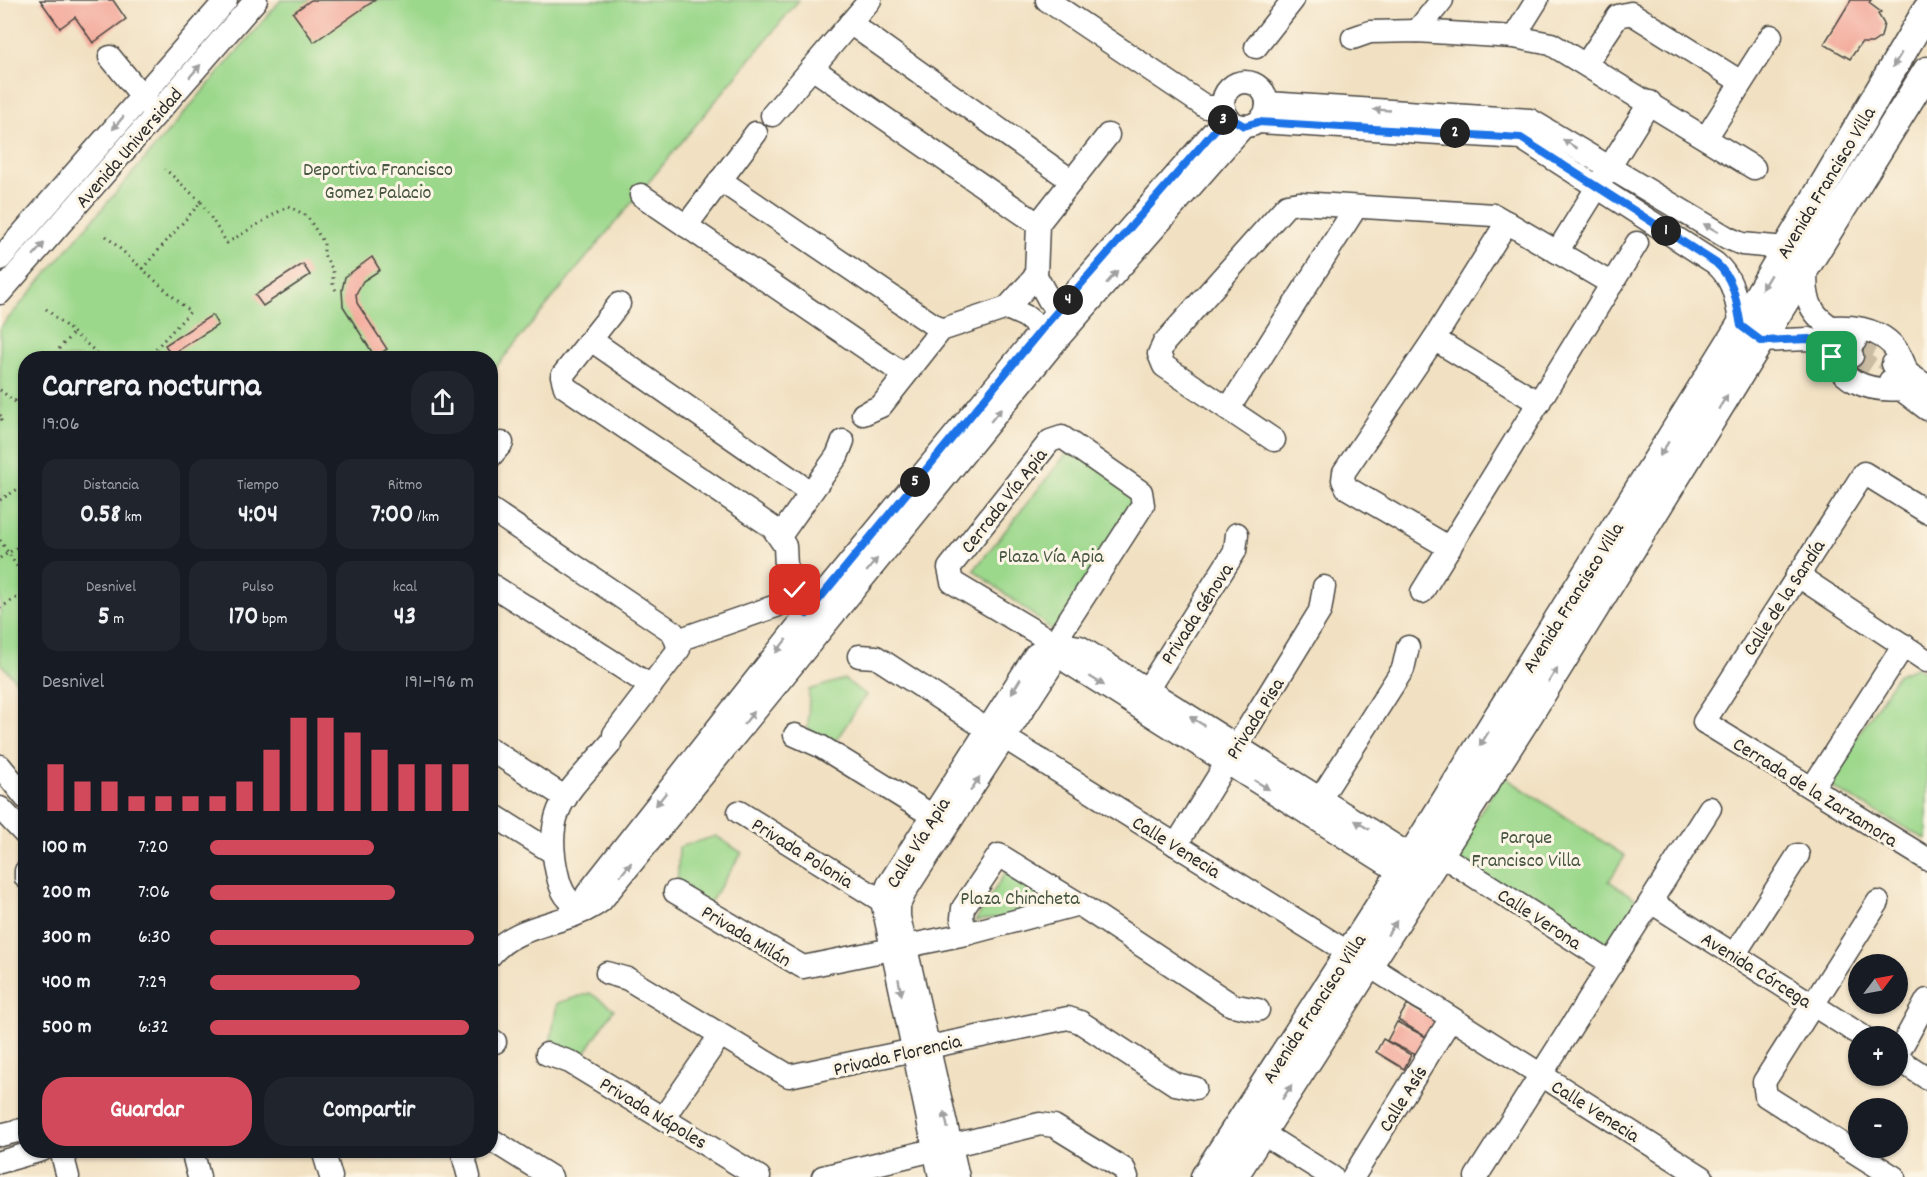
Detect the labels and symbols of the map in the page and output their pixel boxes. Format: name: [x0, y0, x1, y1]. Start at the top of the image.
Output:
one-way arrow: [1892, 52, 1903, 68]
one-way arrow: [188, 63, 201, 78]
street label: Avenida Universidad: [70, 83, 191, 215]
street label: Avenida Francisco Villa: [1771, 102, 1884, 265]
pin: 3: [1208, 105, 1238, 135]
one-way arrow: [1373, 105, 1392, 114]
one-way arrow: [112, 115, 125, 131]
pin: 2: [1440, 118, 1470, 148]
one-way arrow: [1562, 138, 1578, 149]
park label: Deportiva Francisco Gomez Palacio: [303, 157, 453, 208]
pin: 1: [1651, 216, 1681, 246]
one-way arrow: [1703, 222, 1719, 233]
one-way arrow: [32, 242, 45, 257]
one-way arrow: [1105, 270, 1118, 285]
one-way arrow: [1761, 274, 1771, 291]
pin: 4: [1053, 285, 1083, 315]
pin: [1806, 331, 1857, 382]
one-way arrow: [1717, 394, 1728, 410]
one-way arrow: [989, 408, 1002, 423]
one-way arrow: [1659, 441, 1670, 457]
street label: Cerrada Vía Apia: [955, 443, 1056, 560]
pin: 5: [900, 467, 930, 497]
street label: Avenida Francisco Villa: [1517, 517, 1633, 679]
street label: Calle de la Sandía: [1737, 535, 1834, 662]
park label: Plaza Vía Apia: [998, 544, 1104, 572]
one-way arrow: [865, 558, 878, 573]
street label: Privada Génova: [1155, 558, 1242, 671]
pin: [769, 564, 820, 615]
one-way arrow: [775, 638, 788, 654]
one-way arrow: [1548, 667, 1559, 683]
street label: Privada Pisa: [1220, 673, 1293, 766]
one-way arrow: [1089, 675, 1105, 686]
one-way arrow: [1010, 678, 1021, 694]
one-way arrow: [742, 710, 754, 725]
one-way arrow: [1189, 716, 1205, 727]
one-way arrow: [1478, 731, 1489, 747]
street label: Cerrada de la Zarzamora: [1727, 731, 1903, 856]
one-way arrow: [969, 776, 980, 792]
one-way arrow: [1254, 779, 1270, 790]
one-way arrow: [655, 792, 667, 807]
street label: Calle Vía Apia: [880, 792, 959, 895]
street label: Calle Venecia: [1126, 810, 1226, 887]
street label: Privada Polonia: [745, 812, 858, 897]
one-way arrow: [1354, 820, 1370, 831]
park label: Parque Francisco Villa: [1472, 825, 1581, 876]
one-way arrow: [620, 862, 632, 877]
street label: Calle Verona: [1491, 883, 1587, 959]
park label: Plaza Chincheta: [960, 886, 1080, 914]
street label: Privada Milán: [695, 900, 796, 975]
one-way arrow: [1386, 920, 1398, 936]
street label: Avenida Córcega: [1695, 926, 1817, 1017]
street label: Avenida Francisco Villa: [1257, 929, 1375, 1090]
north arrow: [1848, 954, 1908, 1014]
one-way arrow: [896, 978, 905, 997]
street label: Privada Florencia: [831, 1028, 965, 1085]
street label: Calle Asís: [1373, 1061, 1436, 1138]
street label: Privada Nápoles: [593, 1071, 712, 1158]
street label: Calle Venecia: [1545, 1074, 1645, 1151]
one-way arrow: [1281, 1084, 1292, 1100]
one-way arrow: [940, 1111, 950, 1129]

